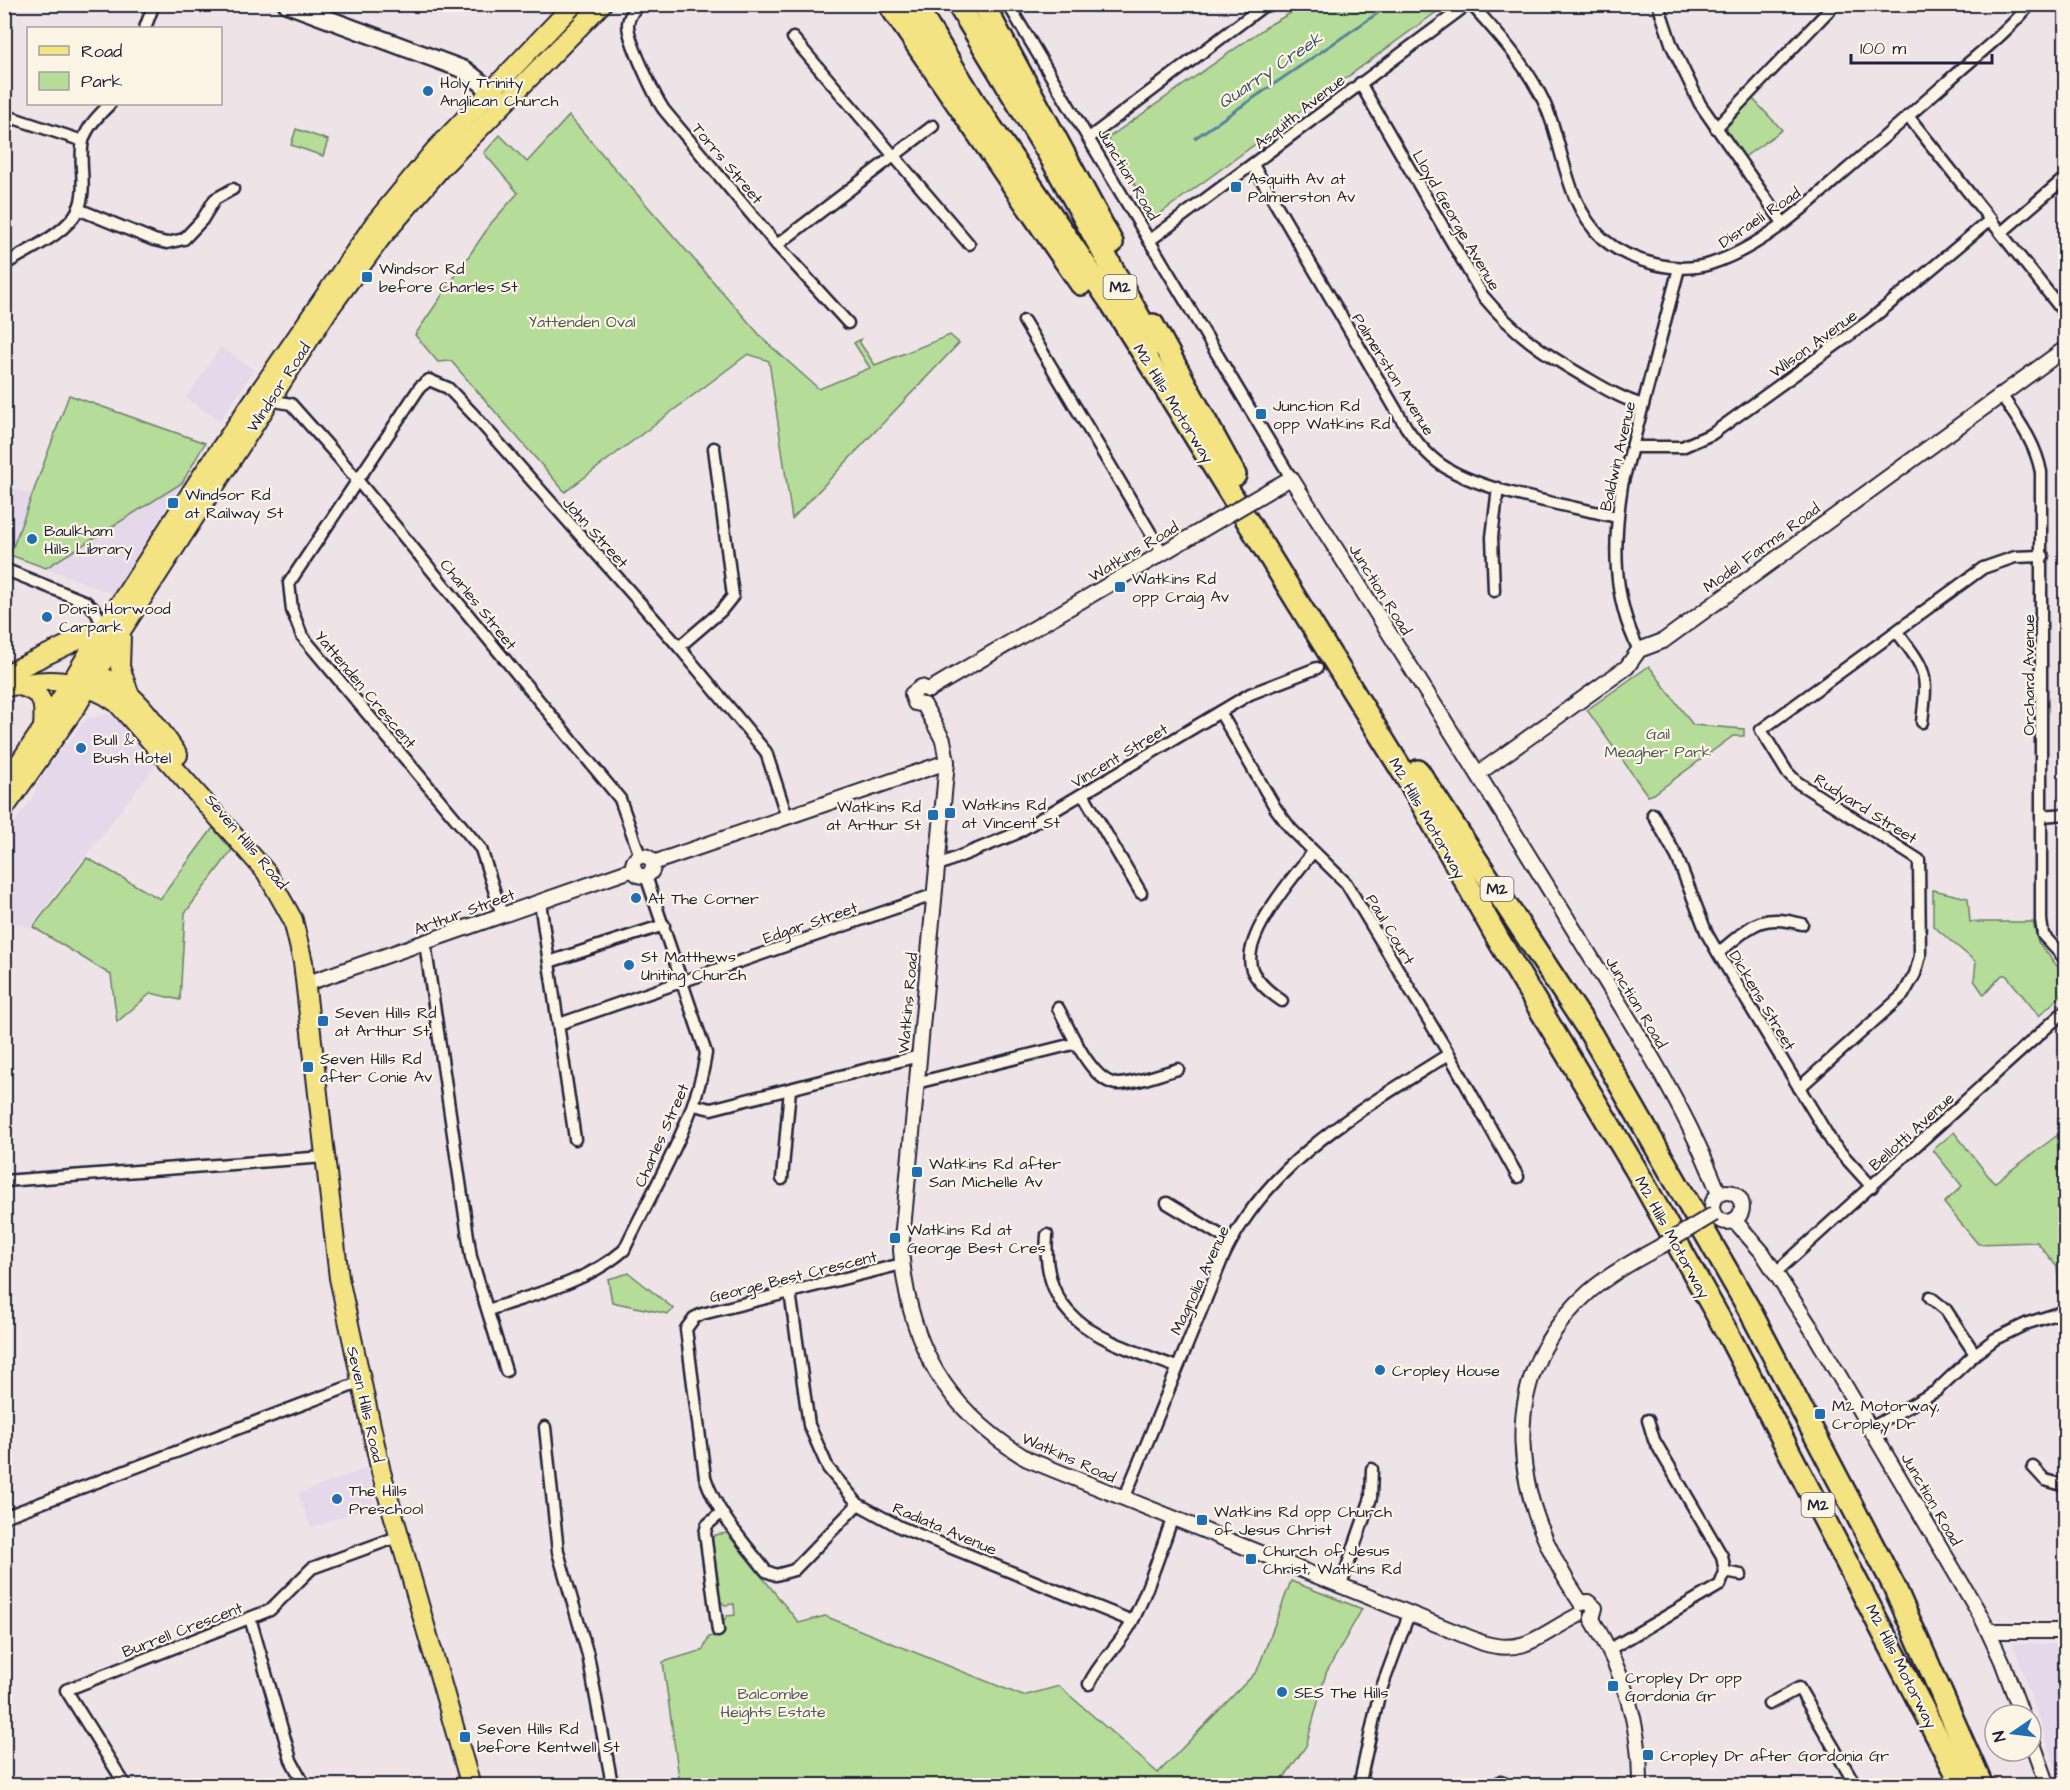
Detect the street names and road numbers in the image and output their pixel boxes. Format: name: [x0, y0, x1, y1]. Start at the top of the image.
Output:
street label: Asquith Avenue: [1250, 69, 1350, 154]
street label: Torrs Street: [687, 118, 768, 210]
street label: Junction Road: [1092, 124, 1164, 225]
street label: Lloyd George Avenue: [1406, 146, 1506, 296]
street label: Disraeli Road: [1714, 182, 1805, 253]
road number: M2: [1104, 275, 1136, 299]
street label: Wilson Avenue: [1765, 304, 1862, 383]
street label: Palmerston Avenue: [1347, 309, 1440, 440]
street label: Windsor Road: [242, 338, 316, 437]
street label: M2 Hills Motorway: [1127, 340, 1219, 468]
street label: Baldwin Avenue: [1595, 399, 1641, 513]
street label: John Street: [557, 492, 634, 574]
street label: Model Farms Road: [1699, 498, 1825, 598]
street label: Watkins Road: [1085, 516, 1183, 587]
street label: Junction Road: [1343, 540, 1417, 639]
street label: Charles Street: [435, 555, 522, 655]
street label: Orchard Avenue: [2018, 614, 2040, 736]
street label: Yattenden Crescent: [309, 626, 421, 754]
street label: Vincent Street: [1067, 718, 1173, 793]
street label: M2 Hills Motorway: [1383, 754, 1471, 884]
street label: Rudyard Street: [1809, 768, 1922, 850]
street label: Seven Hills Road: [200, 789, 293, 894]
road number: M2: [1480, 877, 1514, 901]
street label: Arthur Street: [411, 883, 518, 940]
street label: Paul Court: [1360, 890, 1420, 970]
street label: Edgar Street: [760, 896, 861, 950]
street label: Dickens Street: [1724, 946, 1801, 1055]
street label: Watkins Road: [893, 952, 923, 1054]
street label: Junction Road: [1600, 952, 1672, 1053]
street label: Charles Street: [629, 1080, 695, 1191]
street label: Bellotti Avenue: [1864, 1087, 1959, 1176]
street label: M2 Hills Motorway: [1628, 1172, 1715, 1303]
street label: Magnolia Avenue: [1165, 1222, 1236, 1339]
street label: George Best Crescent: [707, 1245, 880, 1309]
street label: Seven Hills Road: [341, 1344, 389, 1464]
street label: Watkins Road: [1018, 1427, 1119, 1489]
street label: Junction Road: [1896, 1449, 1967, 1550]
road number: M2: [1802, 1493, 1834, 1517]
street label: Radiata Avenue: [889, 1497, 1000, 1561]
street label: Burrell Crescent: [119, 1597, 246, 1663]
street label: M2 Hills Motorway: [1859, 1601, 1942, 1733]

